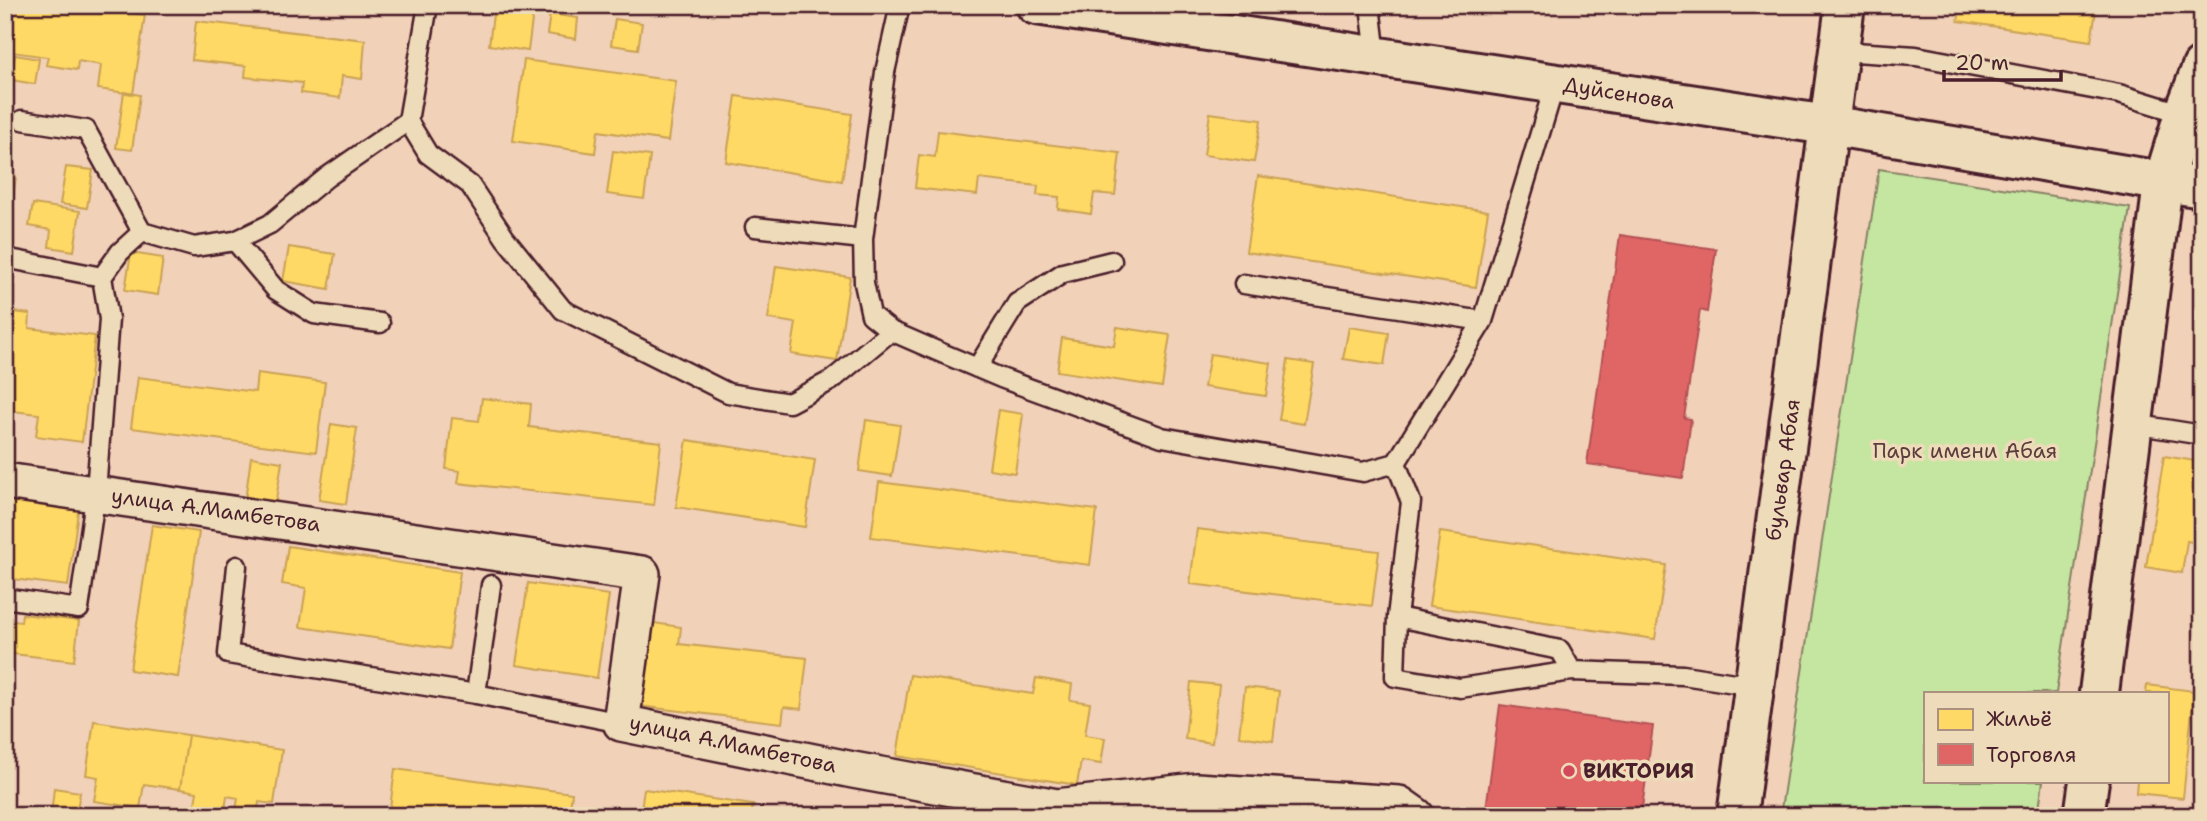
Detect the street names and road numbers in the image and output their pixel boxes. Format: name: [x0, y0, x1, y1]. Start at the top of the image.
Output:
street label: Дуйсенова: [1561, 70, 1677, 116]
street label: бульвар Абая: [1759, 397, 1807, 543]
street label: улица А.Мамбетова: [110, 481, 322, 539]
street label: улица А.Мамбетова: [627, 708, 839, 780]

